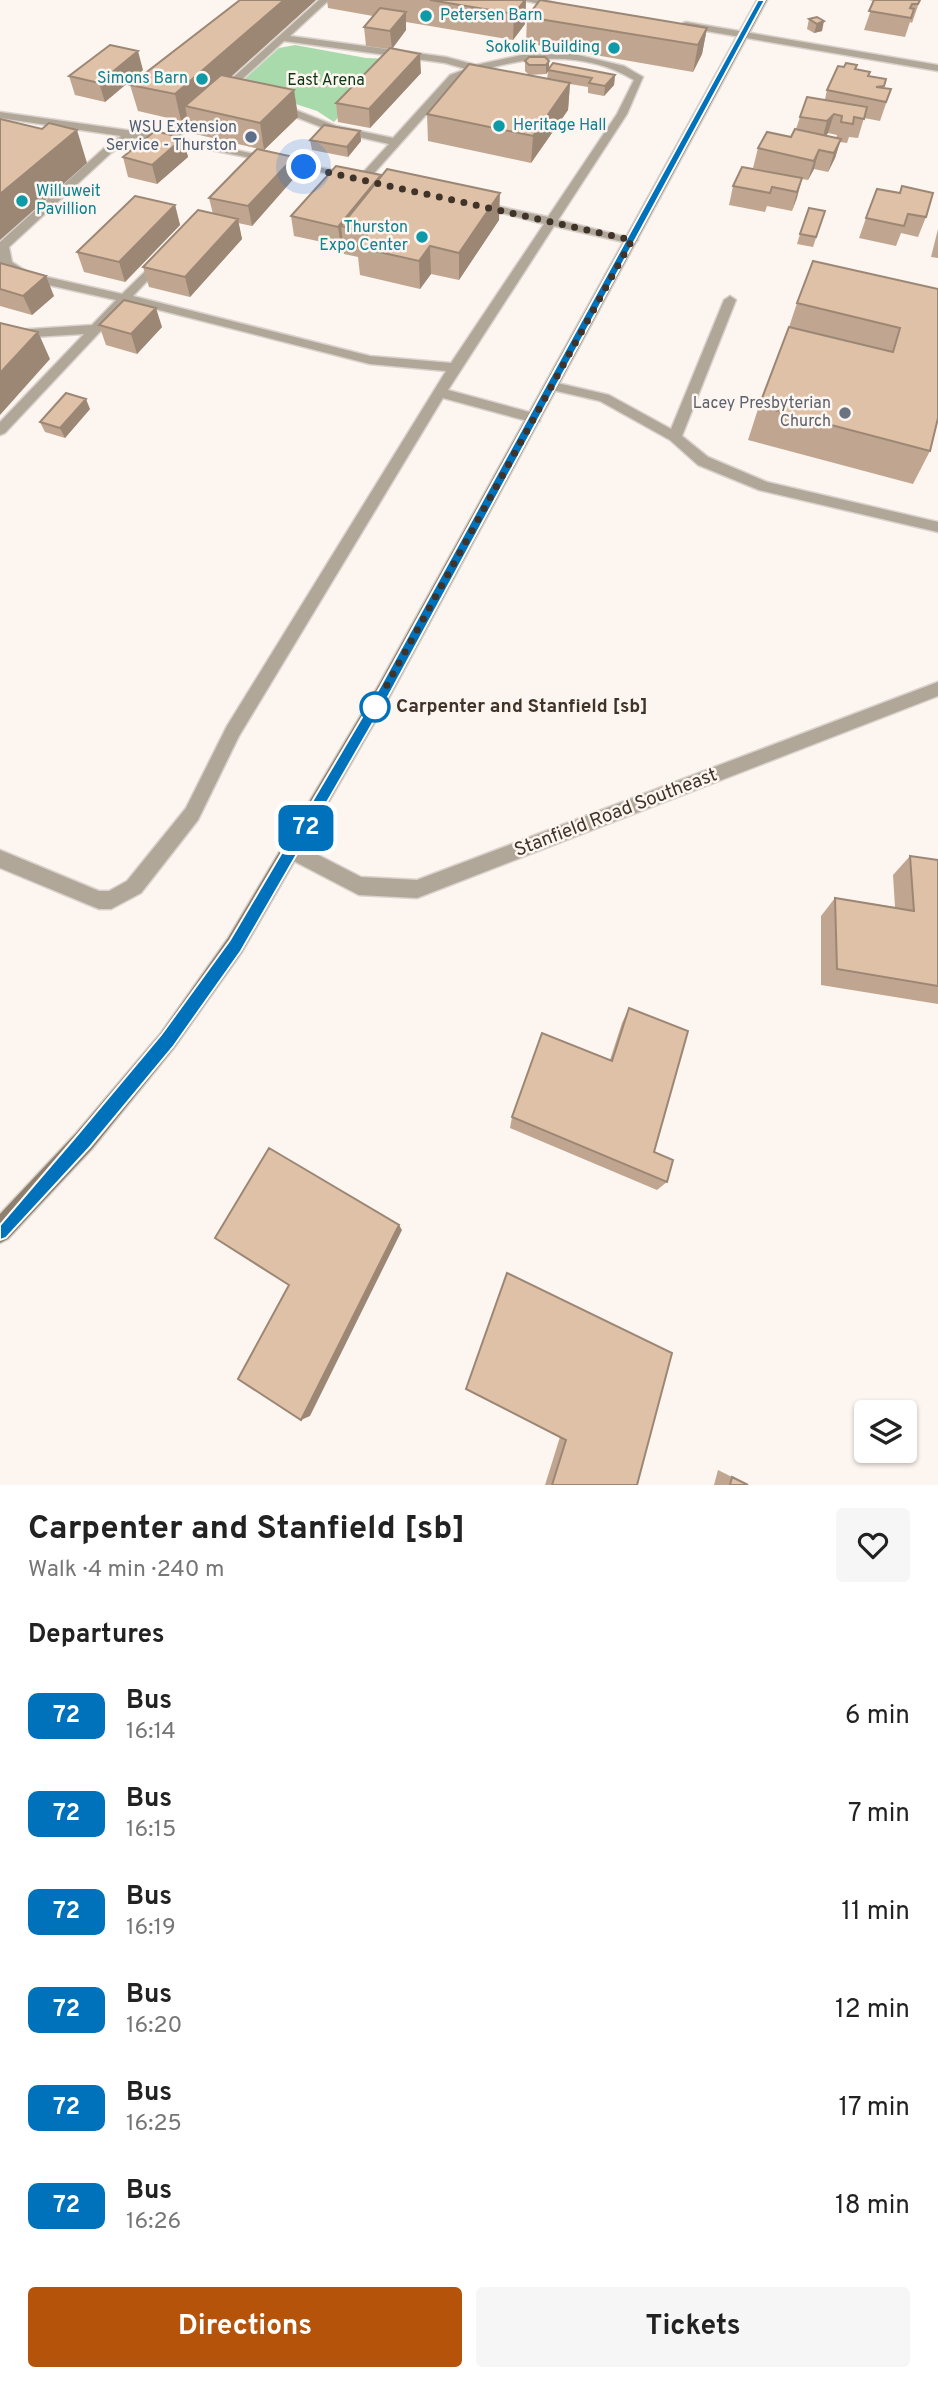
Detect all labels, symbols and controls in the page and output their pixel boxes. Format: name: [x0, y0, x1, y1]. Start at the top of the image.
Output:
place label: Petersen Barn: [440, 6, 543, 26]
marker: Petersen Barn: [418, 8, 434, 24]
place label: Sokolik Building: [485, 38, 600, 58]
marker: Sokolik Building: [606, 40, 622, 56]
place label: Simons Barn: [97, 69, 188, 89]
marker: Simons Barn: [194, 71, 210, 87]
park label: East Arena: [287, 71, 365, 91]
place label: Heritage Hall: [513, 116, 607, 136]
place label: WSU Extension Service - Thurston: [106, 118, 237, 156]
marker: Heritage Hall: [491, 118, 507, 134]
marker: WSU Extension Service - Thurston: [243, 129, 259, 145]
your location: [286, 149, 321, 184]
place label: Willuweit Pavillion: [36, 182, 101, 220]
marker: Willuweit Pavillion: [14, 193, 30, 209]
place label: Thurston Expo Center: [319, 218, 408, 256]
marker: Thurston Expo Center: [414, 229, 430, 245]
place label: Lacey Presbyterian Church: [693, 394, 831, 432]
marker: Lacey Presbyterian Church: [837, 405, 853, 421]
marker: Carpenter and Stanfield [sb]: [360, 692, 390, 722]
place label: Carpenter and Stanfield [sb]: [396, 695, 648, 719]
street label: Stanfield Road Southeast: [511, 763, 721, 863]
line badge: 72: [274, 805, 338, 851]
text: 72: [292, 813, 320, 843]
map controls: [854, 1400, 917, 1463]
button: layers: [854, 1400, 917, 1463]
button: heart: [836, 1508, 910, 1582]
text: Carpenter and Stanfield [sb]: [28, 1509, 465, 1551]
text: Walk · 4 min · 240 m: [28, 1556, 224, 1585]
text: Departures: [28, 1619, 165, 1652]
text: Bus: [126, 1685, 172, 1718]
text: 6 min: [845, 1700, 910, 1733]
text: 72: [53, 1701, 80, 1731]
text: 16:14: [126, 1718, 176, 1747]
text: Bus: [126, 1783, 172, 1816]
text: 7 min: [848, 1798, 910, 1831]
text: 72: [53, 1799, 80, 1829]
text: 16:15: [126, 1816, 176, 1845]
text: Bus: [126, 1881, 172, 1914]
text: 11 min: [841, 1896, 910, 1929]
text: 72: [53, 1897, 80, 1927]
text: 16:19: [126, 1914, 176, 1943]
text: Bus: [126, 1979, 172, 2012]
text: 12 min: [835, 1994, 910, 2027]
text: 72: [53, 1995, 80, 2025]
text: 16:20: [126, 2012, 182, 2041]
text: Bus: [126, 2077, 172, 2110]
text: 17 min: [838, 2092, 910, 2125]
text: 72: [53, 2093, 80, 2123]
text: 16:25: [126, 2110, 182, 2139]
text: Bus: [126, 2175, 172, 2208]
text: 18 min: [835, 2190, 910, 2223]
text: 72: [53, 2191, 80, 2221]
text: 16:26: [126, 2208, 181, 2237]
button: Directions: [28, 2287, 462, 2367]
button: Tickets: [476, 2287, 910, 2367]

